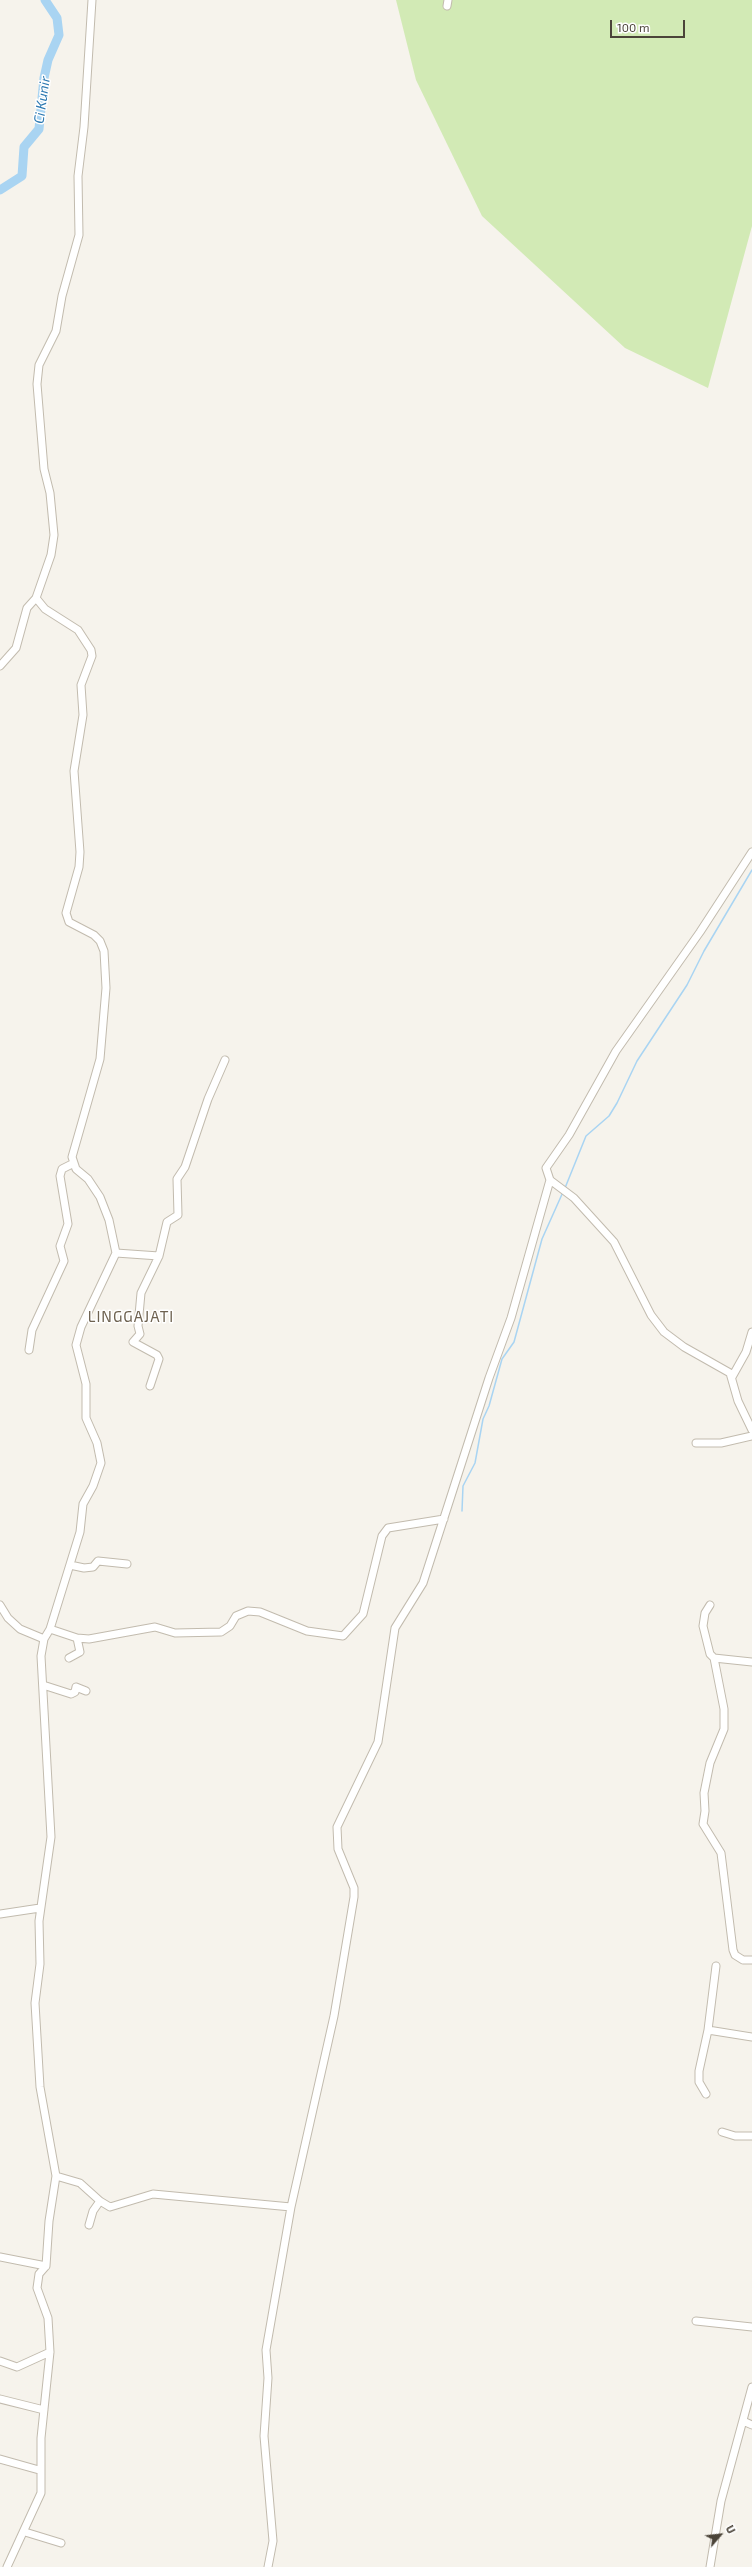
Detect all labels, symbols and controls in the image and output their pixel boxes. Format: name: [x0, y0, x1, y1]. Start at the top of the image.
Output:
scale bar: [612, 12, 687, 38]
text: 100 m: [617, 20, 649, 34]
water label: Ci Kunir: [30, 75, 54, 125]
district label: LINGGAJATI: [88, 1308, 174, 1326]
north arrow: [700, 2515, 740, 2555]
text: U: [724, 2523, 739, 2536]

